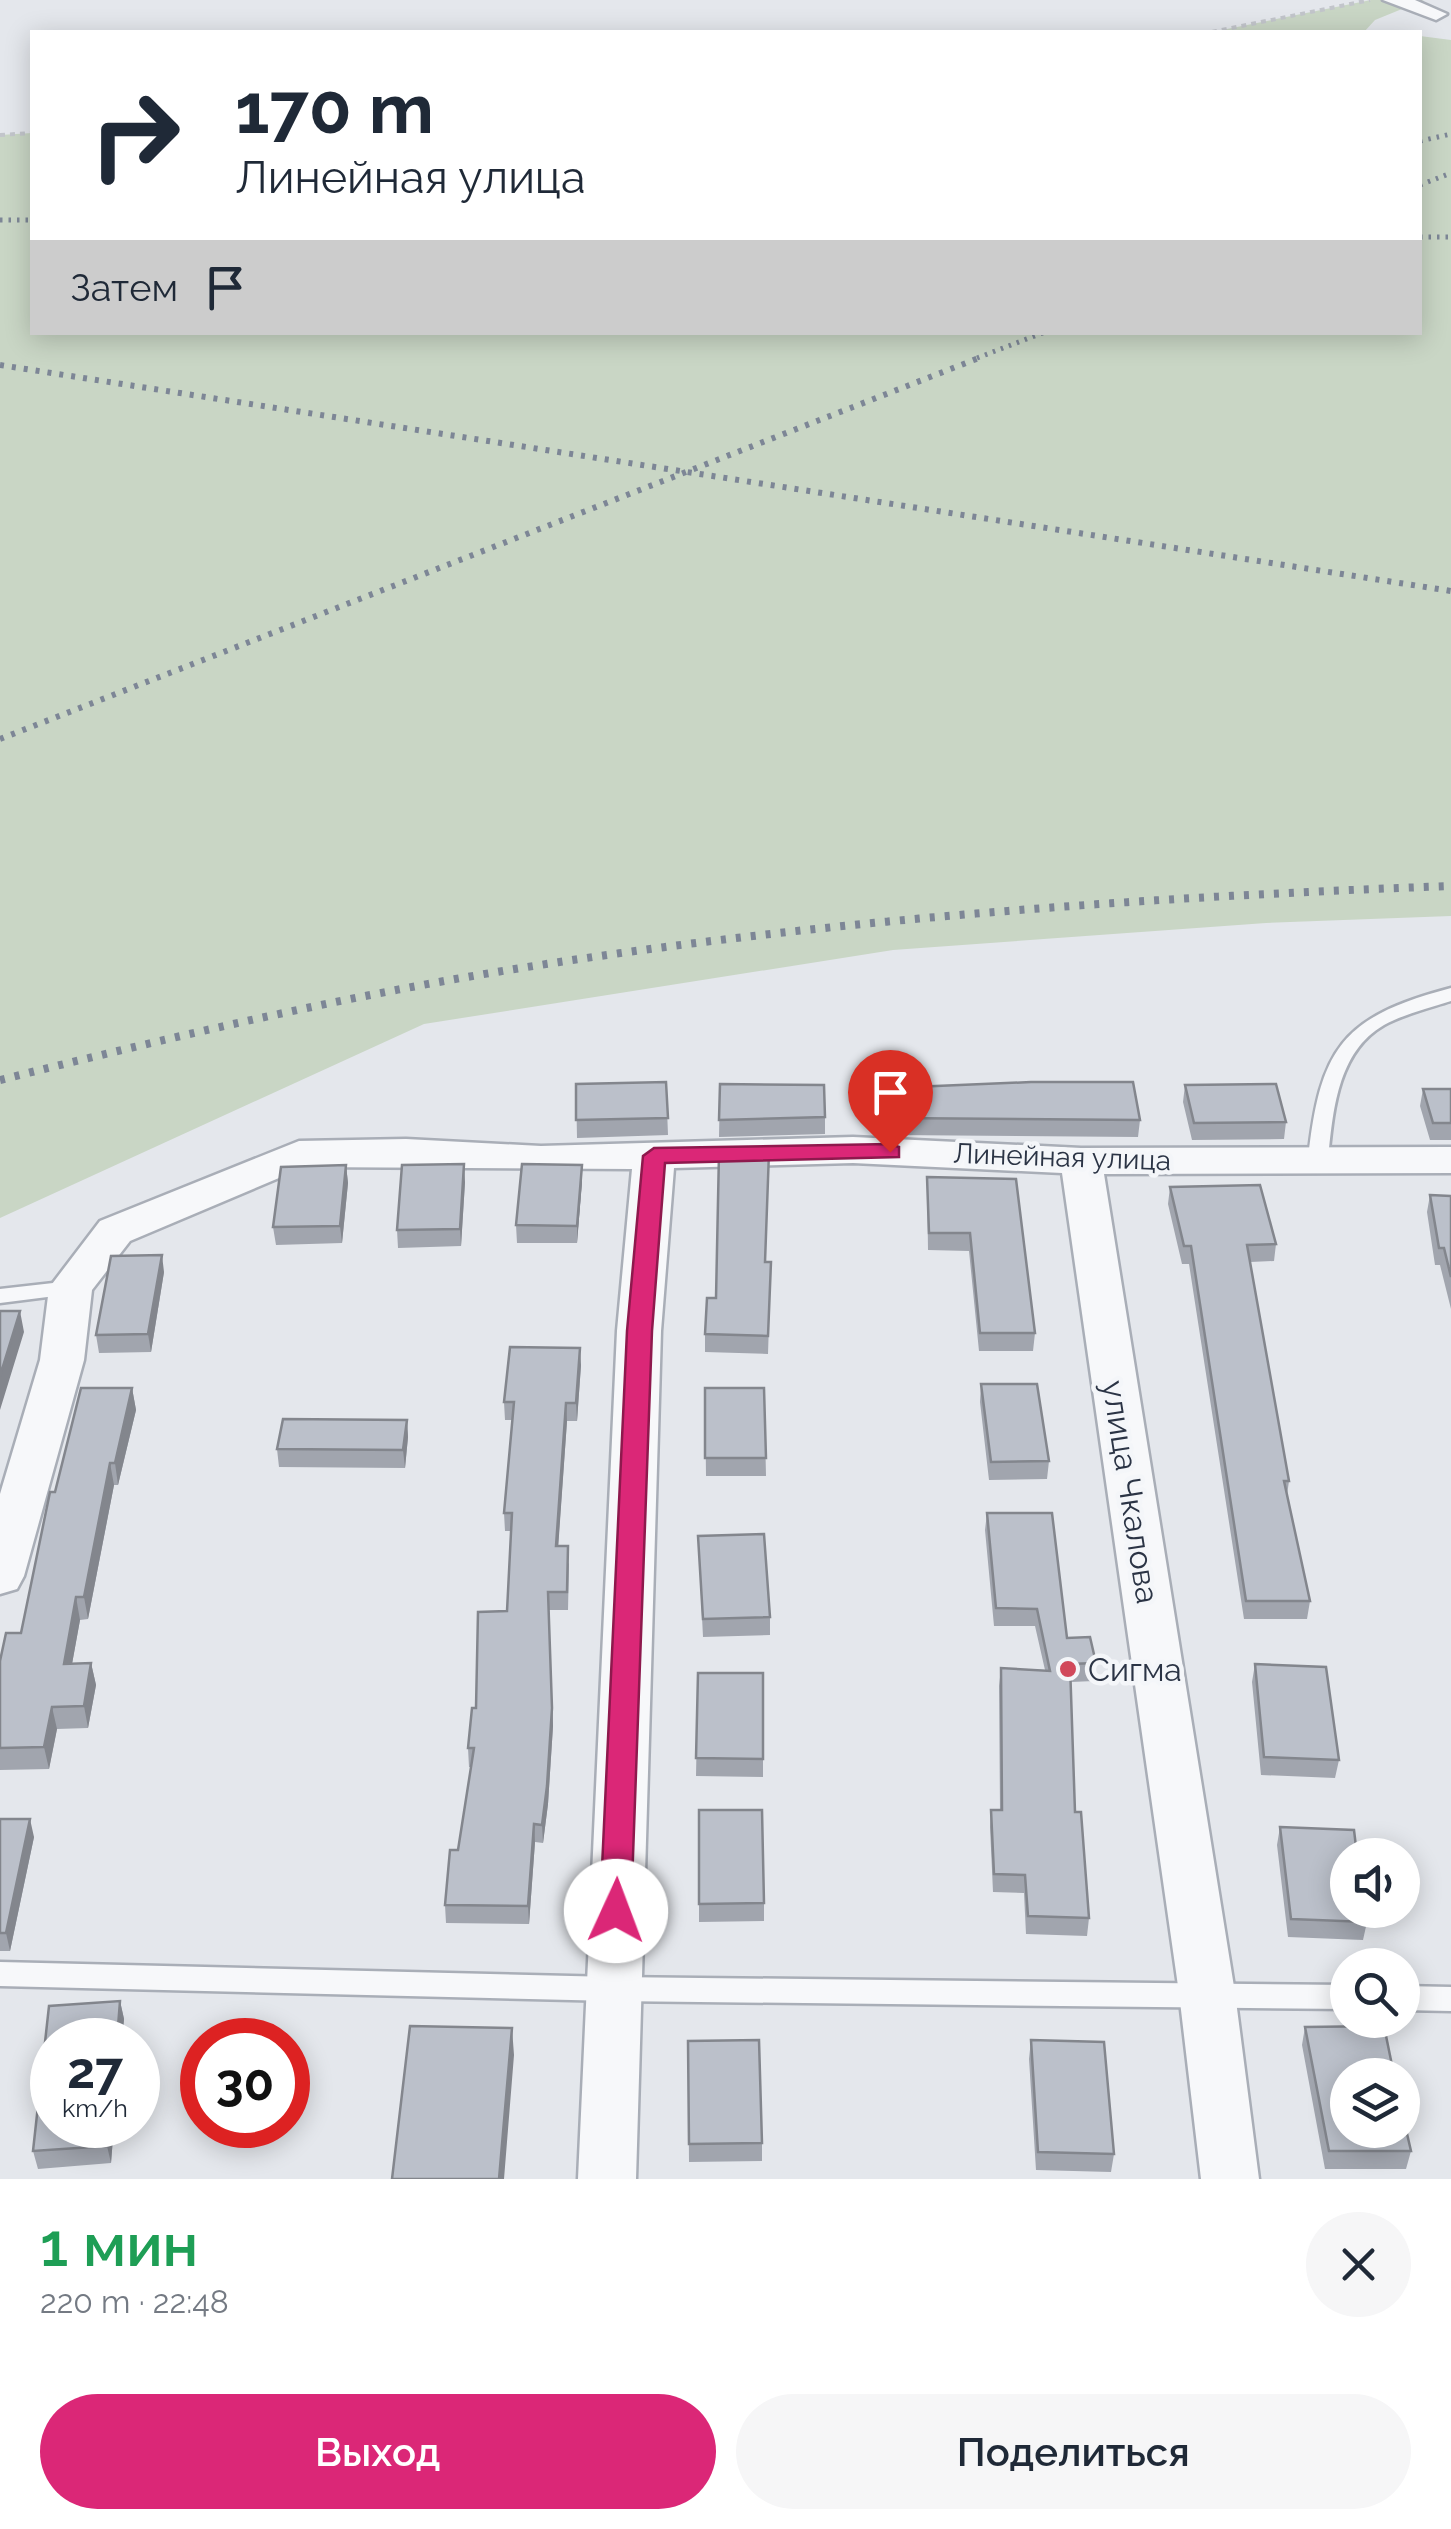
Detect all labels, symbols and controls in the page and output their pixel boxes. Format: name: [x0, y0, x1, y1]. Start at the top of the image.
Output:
text: 170 m: [235, 67, 434, 149]
icon: right: [70, 70, 200, 200]
text: Линейная улица: [235, 151, 585, 204]
icon: arrive: [198, 260, 253, 315]
text: Затем: [70, 265, 178, 310]
pin: [848, 1050, 933, 1153]
icon: arrive: [863, 1065, 918, 1120]
street label: Линейная улица: [952, 1137, 1172, 1177]
street label: улица Чкалова: [1095, 1378, 1167, 1606]
place label: Сигма: [1088, 1651, 1182, 1688]
marker: Сигма: [1057, 1658, 1079, 1680]
map controls: [1330, 1838, 1420, 2148]
button: sound: [1330, 1838, 1420, 1928]
position arrow: [564, 1859, 668, 1963]
button: search: [1330, 1948, 1420, 2038]
speed limit sign: 30: [180, 2018, 310, 2148]
text: 27: [67, 2041, 123, 2100]
button: layers: [1330, 2058, 1420, 2148]
text: km/h: [62, 2093, 128, 2123]
text: 1 мин: [40, 2210, 198, 2280]
button: close: [1306, 2212, 1411, 2317]
text: 220 m · 22:48: [40, 2283, 229, 2320]
button: Выход: [40, 2394, 716, 2509]
button: Поделиться: [736, 2394, 1411, 2509]

